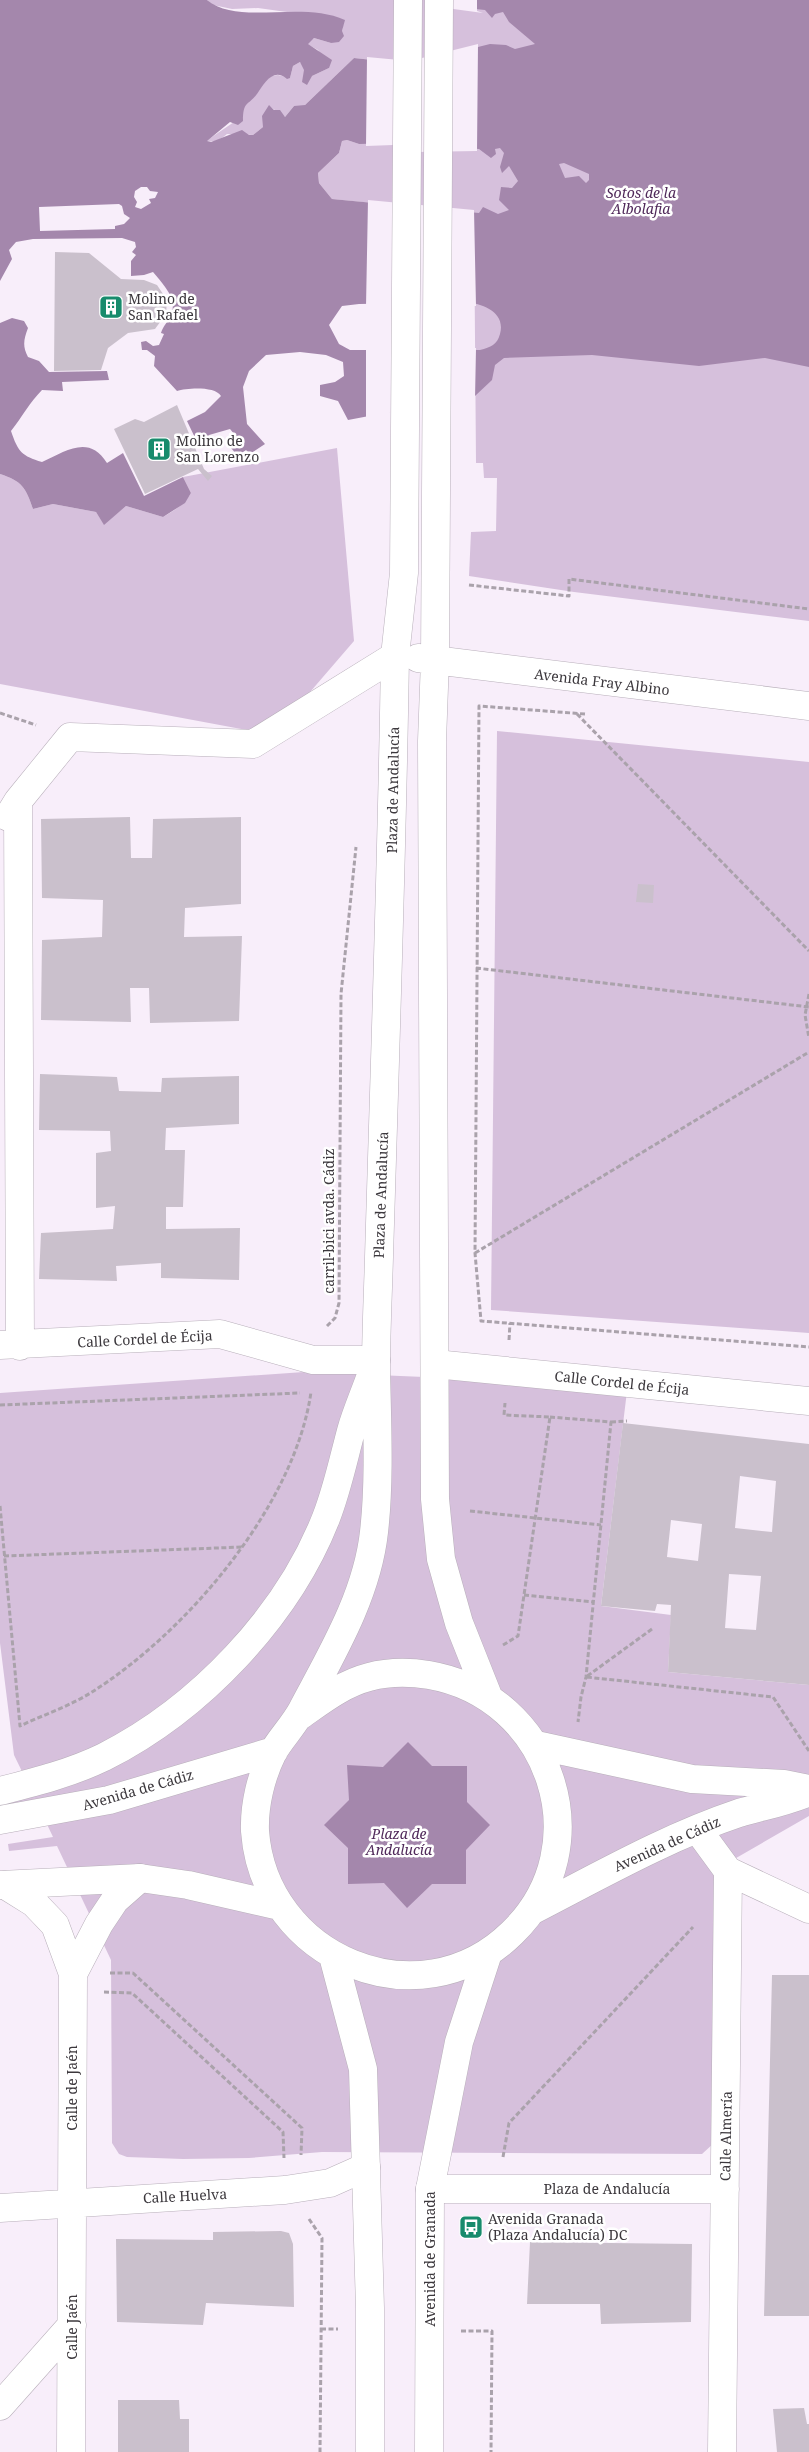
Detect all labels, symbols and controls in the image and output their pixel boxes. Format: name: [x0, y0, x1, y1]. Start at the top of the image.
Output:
park label: Sotos de la Albolafia: [606, 183, 677, 218]
place label: Molino de San Rafael: [128, 289, 199, 324]
building icon: Molino de San Rafael: [98, 294, 124, 320]
place label: Molino de San Lorenzo: [176, 431, 259, 466]
building icon: Molino de San Lorenzo: [146, 436, 172, 462]
street label: Avenida Fray Albino: [533, 664, 671, 699]
street label: Plaza de Andalucía: [382, 726, 403, 854]
street label: Plaza de Andalucía: [369, 1131, 392, 1259]
street label: carril-bici avda. Cádiz: [319, 1148, 338, 1294]
street label: Calle Cordel de Écija: [77, 1325, 213, 1352]
street label: Calle Cordel de Écija: [554, 1366, 691, 1399]
street label: Avenida de Cádiz: [80, 1765, 196, 1814]
street label: Avenida de Cádiz: [611, 1812, 723, 1876]
park label: Plaza de Andalucía: [365, 1824, 433, 1859]
street label: Calle de Jaén: [62, 2045, 81, 2131]
street label: Calle Almería: [715, 2091, 736, 2181]
street label: Plaza de Andalucía: [544, 2179, 671, 2198]
street label: Calle Huelva: [142, 2184, 228, 2207]
street label: Avenida de Granada: [420, 2191, 439, 2327]
place label: Avenida Granada (Plaza Andalucía) DC: [488, 2209, 628, 2244]
bus stop icon: Avenida Granada (Plaza Andalucía) DC: [458, 2214, 484, 2240]
street label: Calle Jaén: [62, 2294, 81, 2360]

